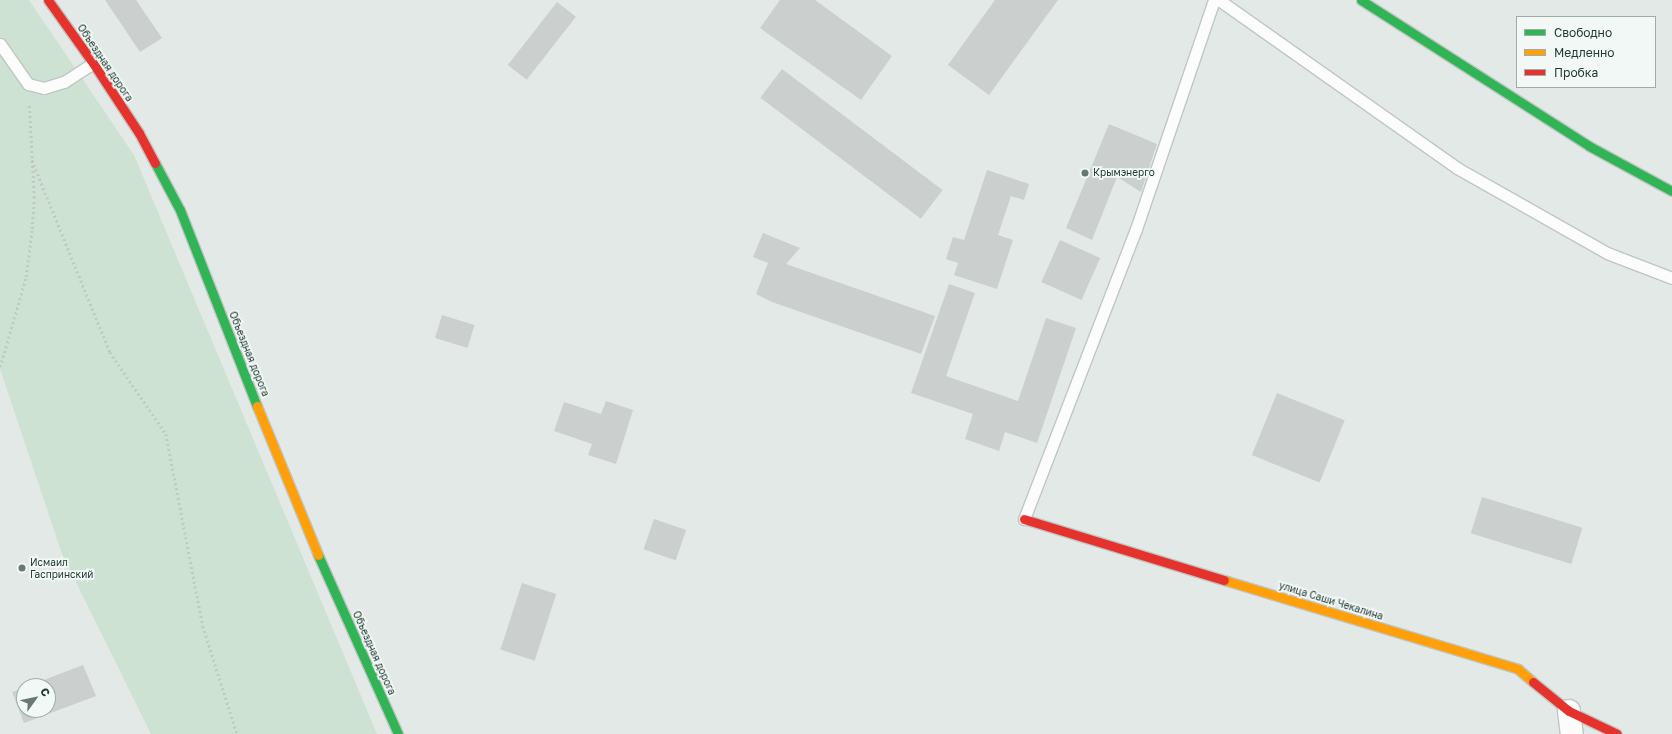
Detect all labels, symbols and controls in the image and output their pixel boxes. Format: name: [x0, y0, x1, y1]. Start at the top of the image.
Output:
legend: [1516, 16, 1656, 88]
street label: Объездная дорога: [75, 22, 135, 104]
text: Свободно: [1554, 25, 1612, 40]
text: Медленно: [1554, 45, 1614, 60]
text: Пробка: [1554, 65, 1598, 80]
place label: Крымэнерго: [1093, 167, 1155, 179]
marker: Крымэнерго: [1080, 168, 1090, 178]
street label: Объездная дорога: [226, 310, 272, 398]
place label: Исмаил Гаспринский: [30, 556, 93, 580]
marker: Исмаил Гаспринский: [17, 563, 27, 573]
street label: улица Саши Чекалина: [1277, 579, 1385, 623]
street label: Объездная дорога: [350, 609, 398, 697]
north arrow: [16, 678, 56, 718]
text: С: [38, 685, 53, 699]

